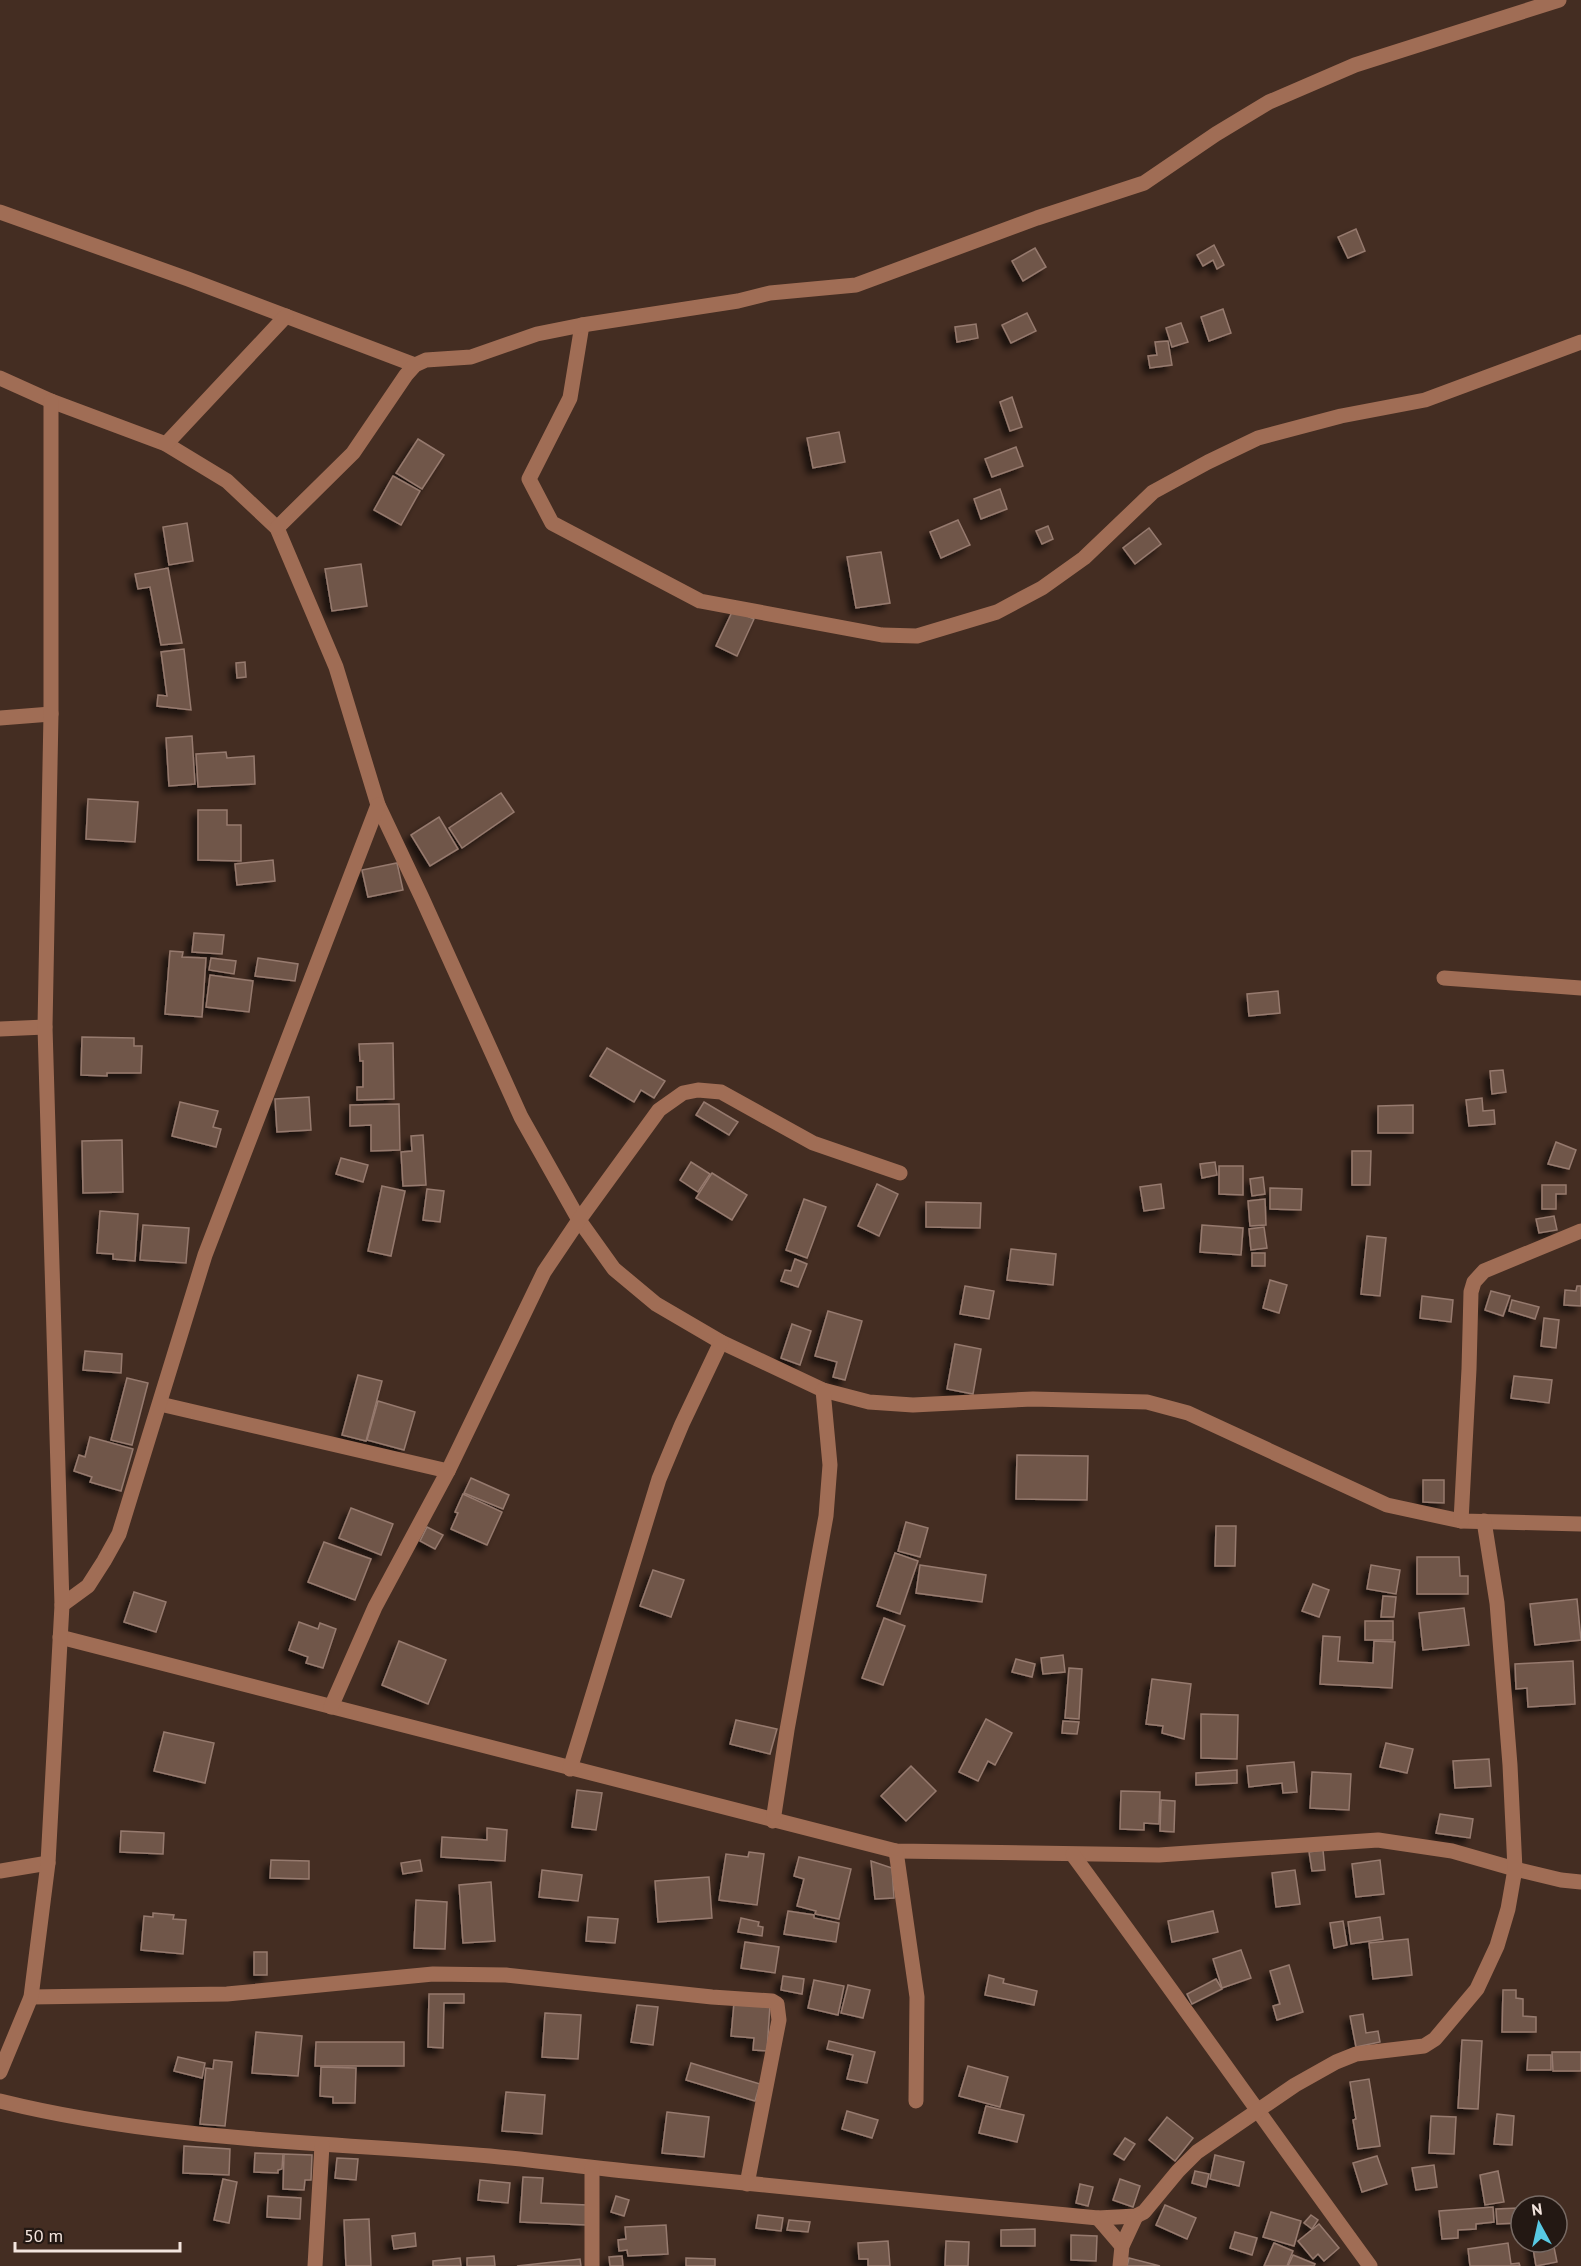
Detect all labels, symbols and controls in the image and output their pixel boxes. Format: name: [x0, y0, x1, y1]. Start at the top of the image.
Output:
north arrow: [1509, 2194, 1569, 2254]
text: N: [1530, 2199, 1544, 2220]
scale bar: [15, 2215, 180, 2253]
text: 50 m: [24, 2224, 63, 2247]

